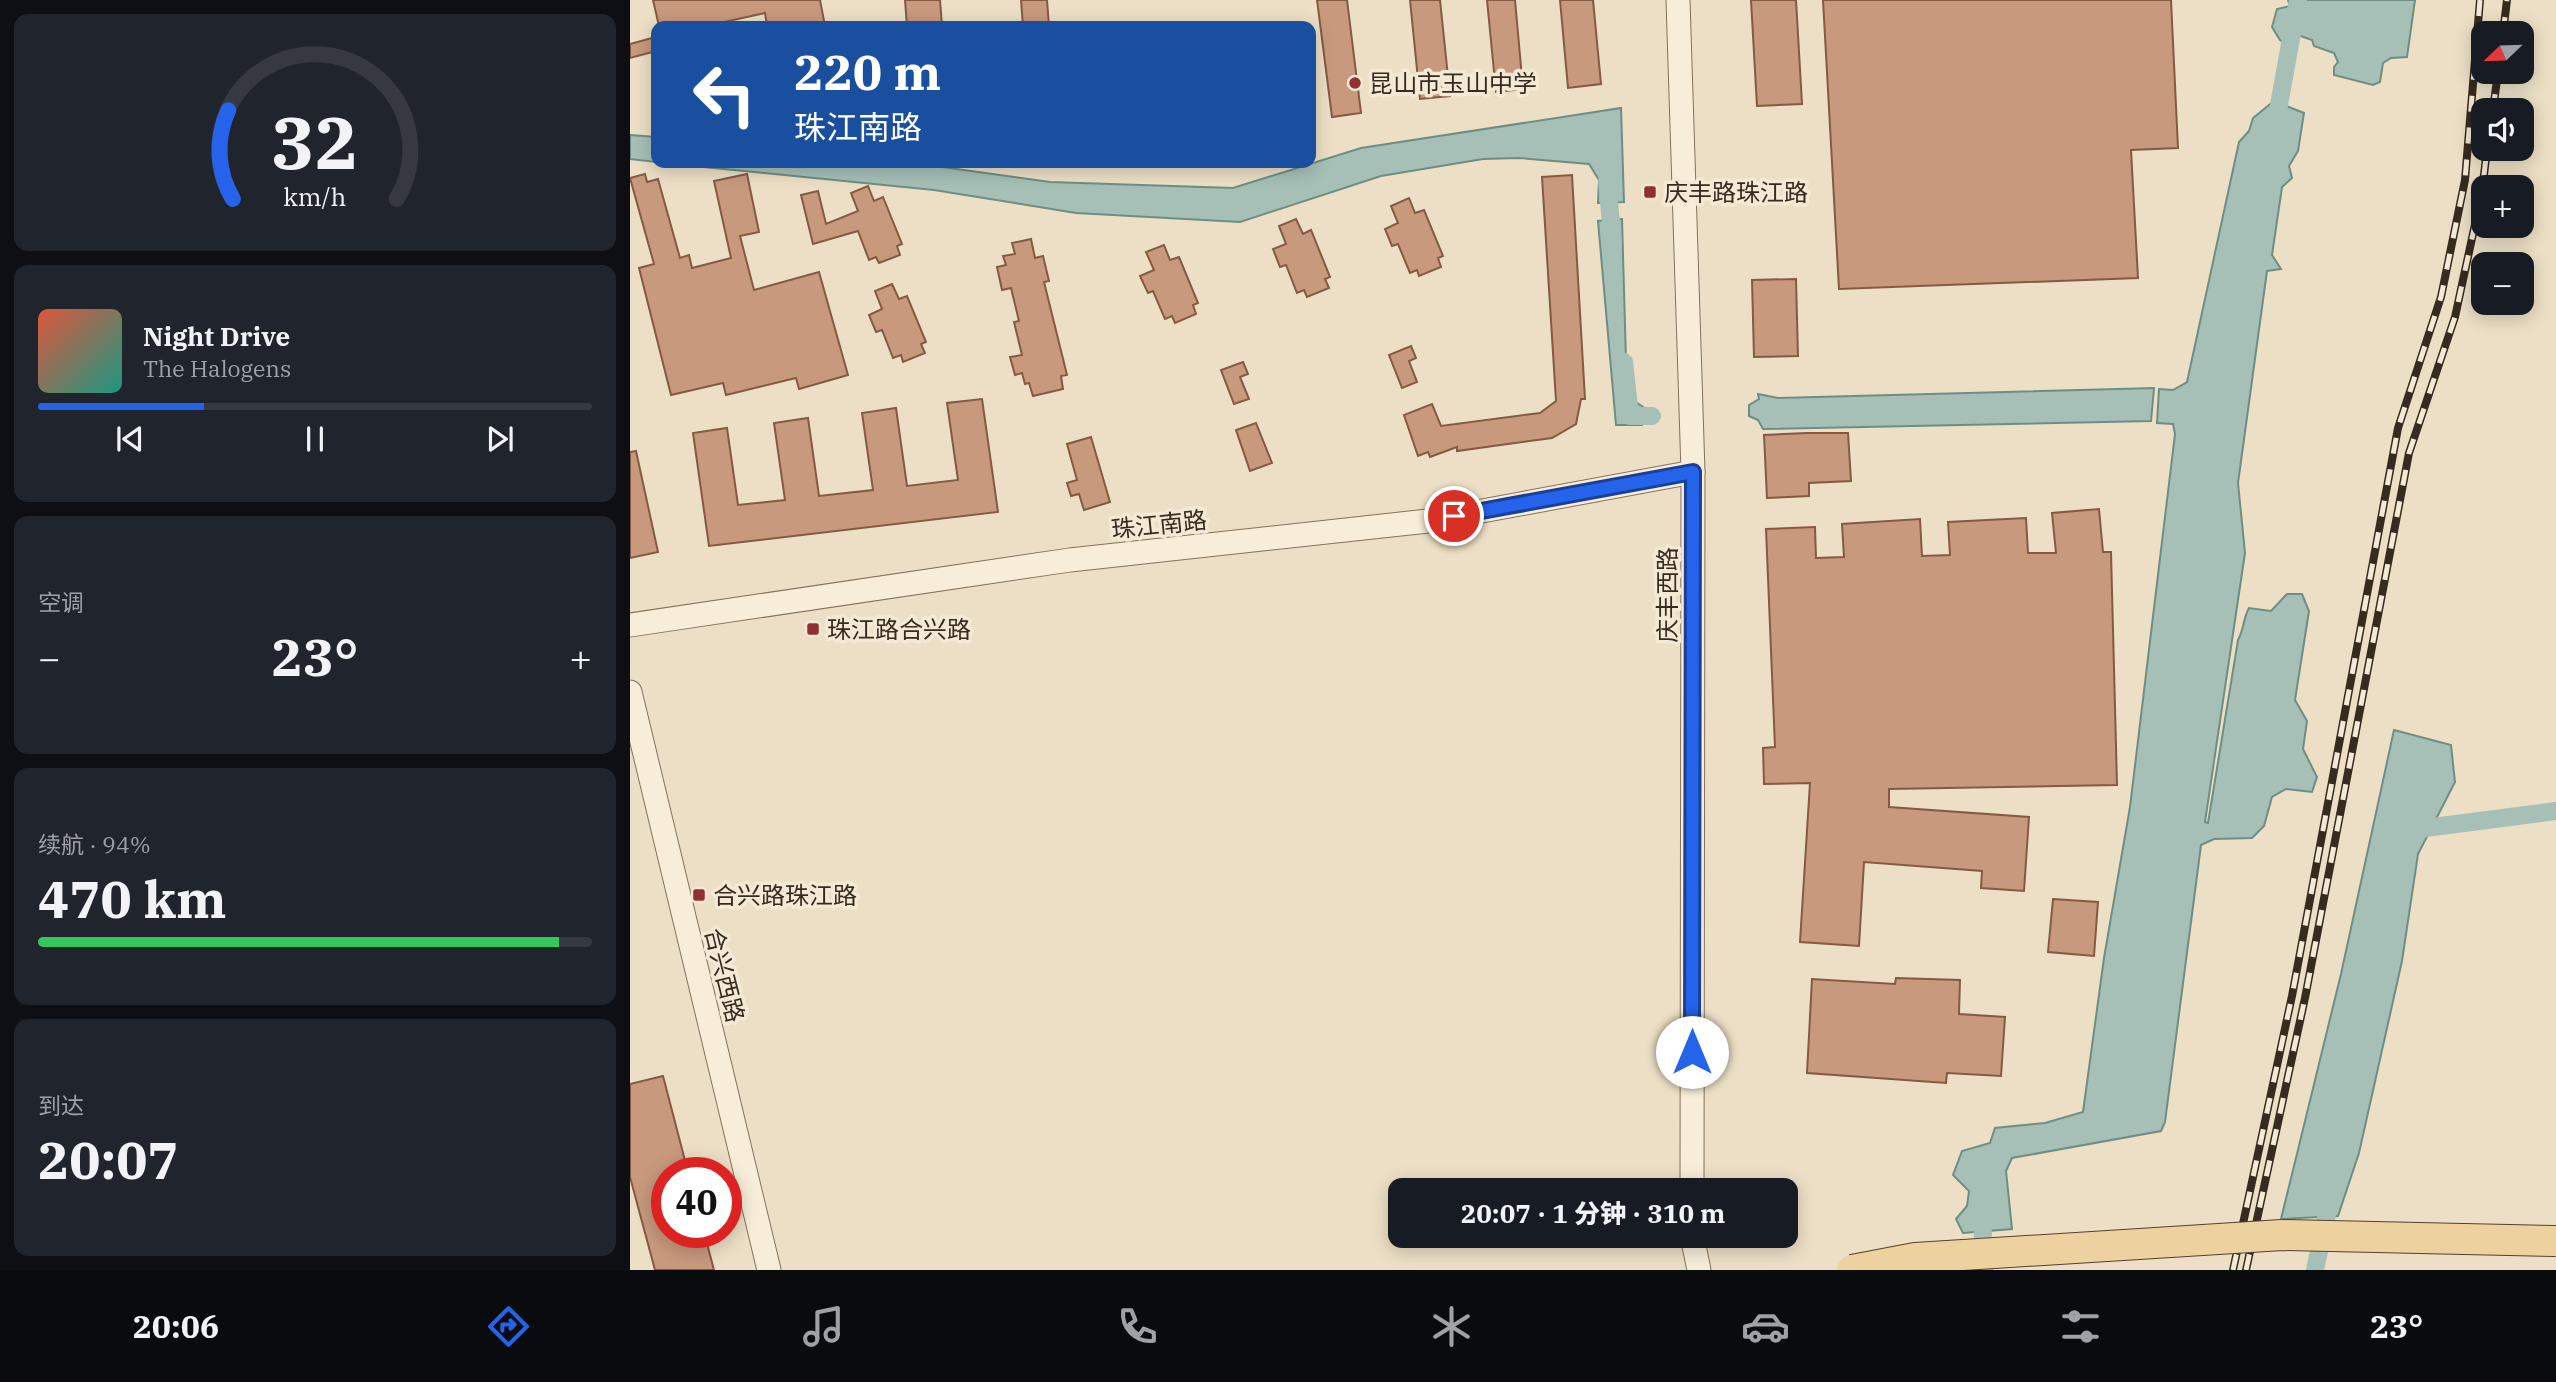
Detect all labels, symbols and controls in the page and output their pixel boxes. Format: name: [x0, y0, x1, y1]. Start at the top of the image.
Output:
north arrow: [2471, 21, 2534, 84]
map controls: [2471, 21, 2534, 315]
text: 220 m: [794, 40, 941, 103]
icon: left: [679, 49, 770, 140]
place label: 昆山市玉山中学: [1369, 67, 1537, 99]
marker: 昆山市玉山中学: [1347, 75, 1363, 91]
text: 32: [271, 94, 359, 189]
button: sound: [2471, 98, 2534, 161]
text: 珠江南路: [794, 106, 922, 148]
button: +: [2471, 175, 2534, 238]
place label: 庆丰路珠江路: [1664, 176, 1808, 208]
text: km/h: [283, 179, 347, 212]
marker: 庆丰路珠江路: [1642, 184, 1658, 200]
button: −: [2471, 252, 2534, 315]
text: Night Drive: [143, 319, 290, 353]
text: The Halogens: [143, 353, 291, 383]
icon: previous: [111, 420, 149, 458]
icon: pause: [296, 420, 334, 458]
icon: next: [481, 420, 519, 458]
pin: [1424, 486, 1484, 546]
icon: arrive: [1435, 497, 1473, 535]
street label: 珠江南路: [1110, 503, 1208, 545]
street label: 庆丰西路: [1651, 547, 1683, 643]
text: 空调: [38, 587, 84, 617]
place label: 珠江路合兴路: [827, 613, 971, 645]
marker: 珠江路合兴路: [805, 621, 821, 637]
text: 23°: [272, 623, 358, 690]
text: −: [38, 633, 61, 682]
text: +: [569, 633, 592, 682]
text: 续航 · 94%: [38, 829, 151, 859]
text: 470 km: [38, 865, 227, 932]
place label: 合兴路珠江路: [713, 879, 857, 911]
marker: 合兴路珠江路: [691, 887, 707, 903]
street label: 合兴西路: [698, 925, 752, 1025]
position arrow: [1655, 1015, 1729, 1089]
text: 到达: [38, 1090, 84, 1120]
text: 20:07: [38, 1126, 179, 1193]
speed limit sign: 40: [651, 1157, 742, 1248]
text: 20:07 · 1 分钟 · 310 m: [1461, 1196, 1725, 1230]
icon: directions: [484, 1302, 533, 1351]
icon: music: [799, 1302, 848, 1351]
icon: phone: [1113, 1302, 1162, 1351]
icon: climate: [1427, 1302, 1476, 1351]
icon: car: [1741, 1302, 1790, 1351]
icon: filters: [2056, 1302, 2105, 1351]
text: 20:06: [133, 1305, 219, 1347]
text: 23°: [2370, 1305, 2423, 1347]

